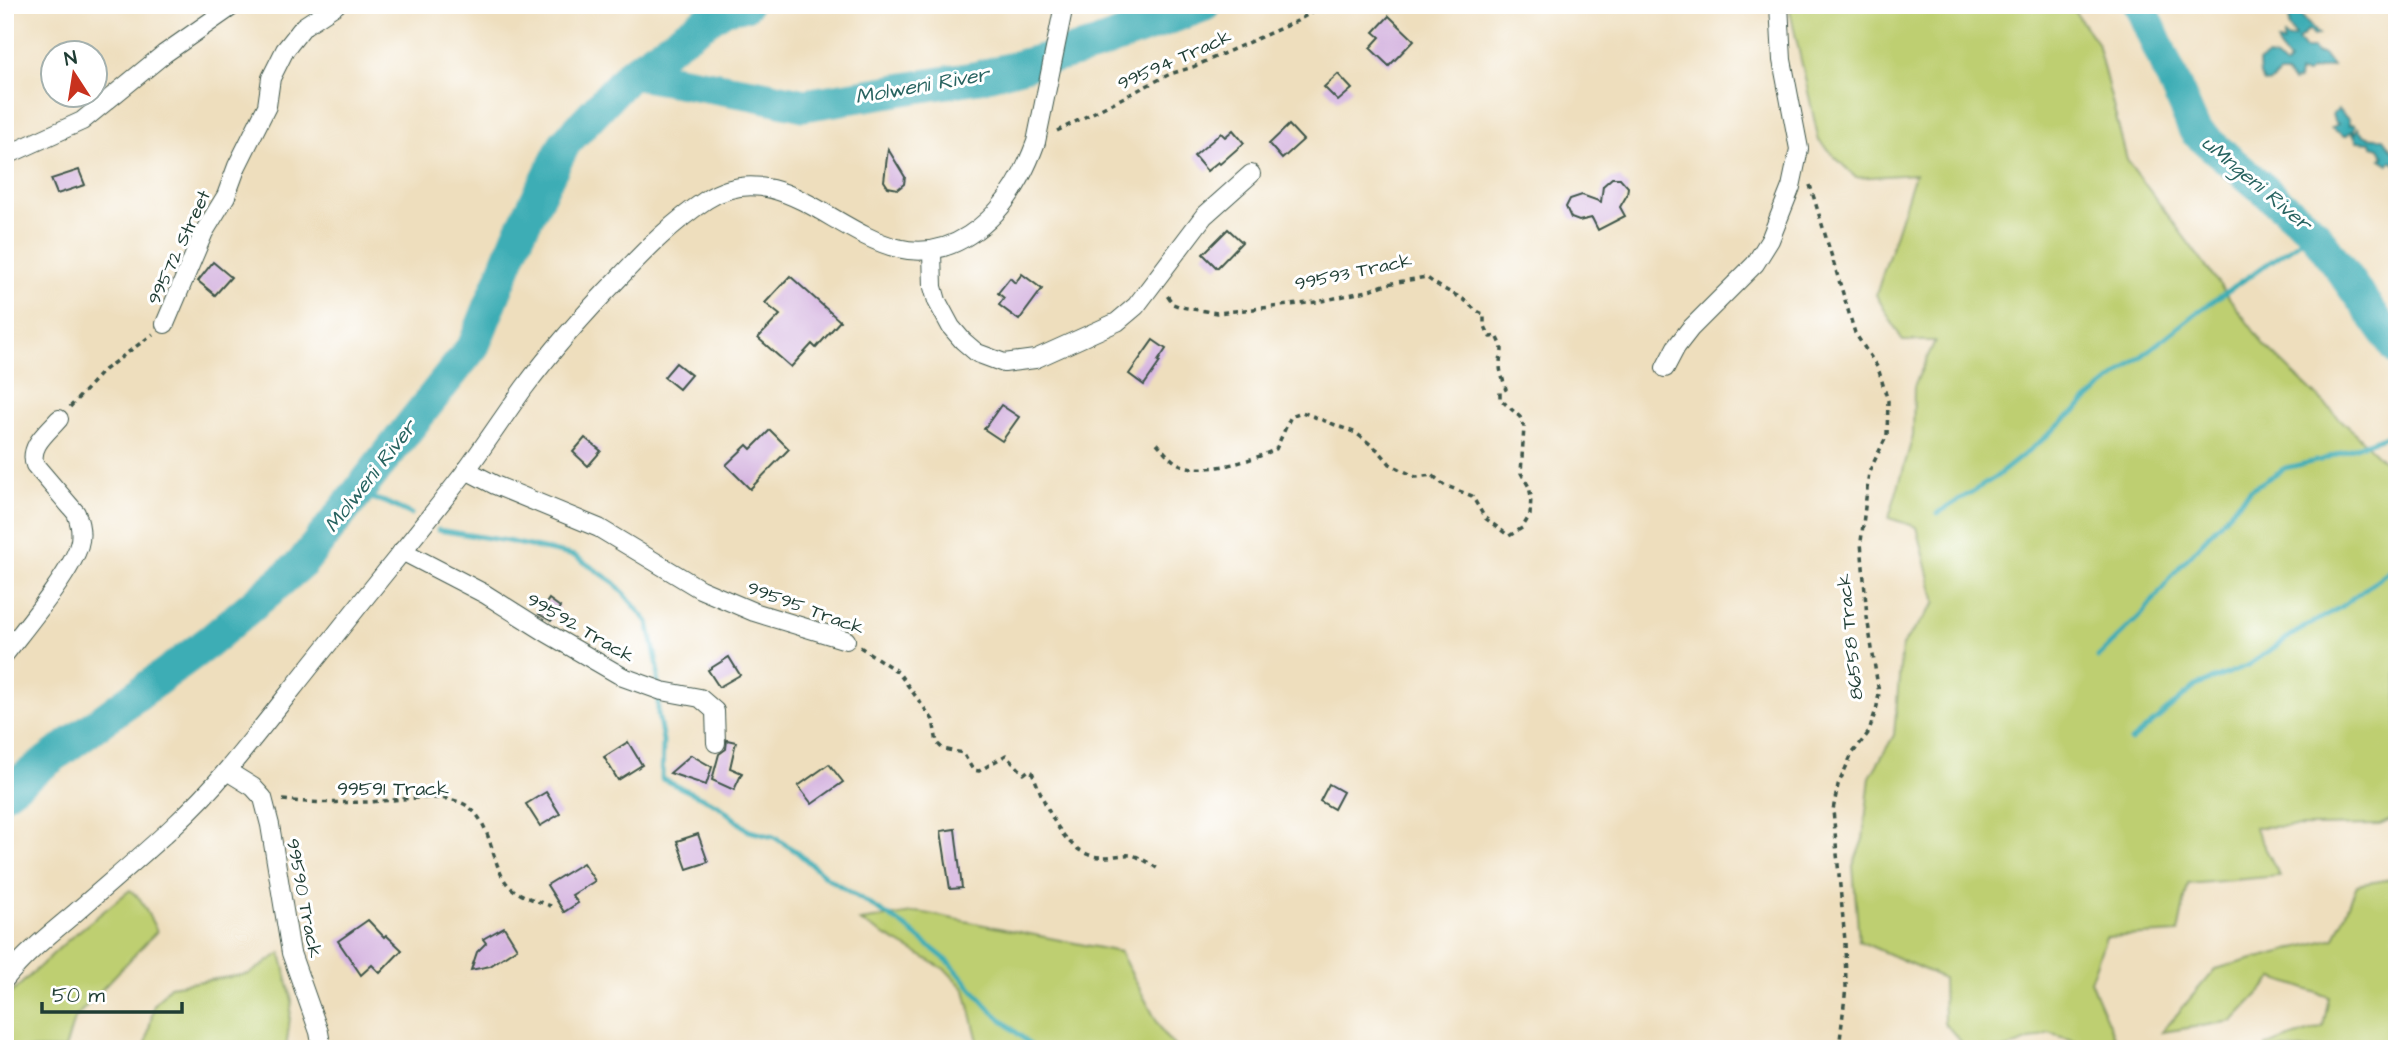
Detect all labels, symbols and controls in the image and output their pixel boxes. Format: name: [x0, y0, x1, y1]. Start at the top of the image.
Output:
street label: 99594 Track: [1113, 23, 1236, 98]
north arrow: [38, 38, 108, 108]
text: N: [62, 44, 79, 73]
water label: Molweni River: [853, 59, 993, 111]
water label: uMngeni River: [2195, 129, 2319, 240]
street label: 99572 Street: [141, 186, 218, 309]
street label: 99593 Track: [1292, 247, 1415, 298]
water label: Molweni River: [317, 412, 425, 538]
street label: 86558 Track: [1830, 572, 1871, 701]
street label: 99595 Track: [743, 575, 868, 642]
street label: 99592 Track: [522, 587, 639, 670]
street label: 99591 Track: [337, 776, 449, 803]
street label: 99590 Track: [279, 836, 328, 961]
scale bar: [42, 970, 182, 1014]
text: 50 m: [52, 981, 106, 1010]

